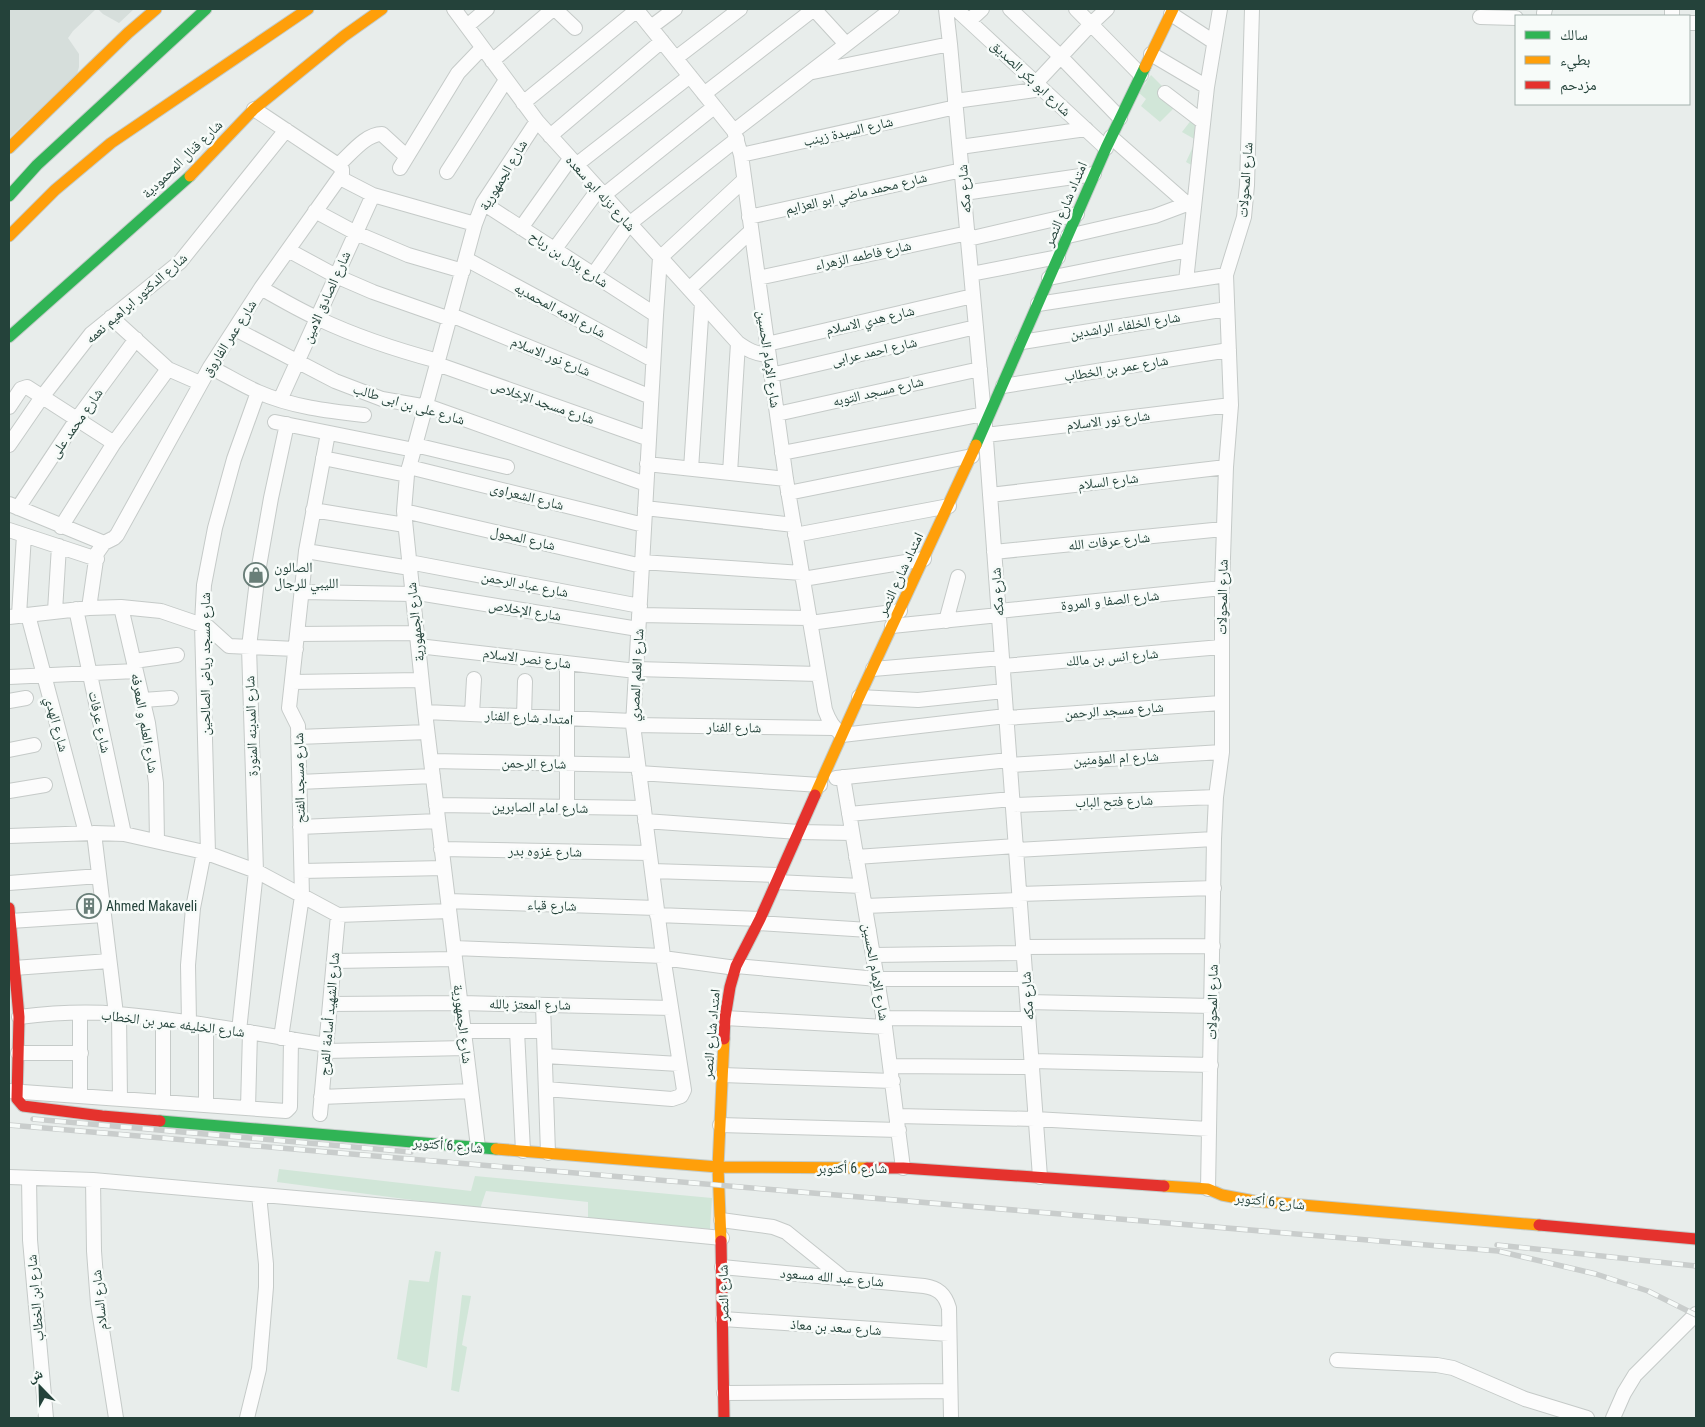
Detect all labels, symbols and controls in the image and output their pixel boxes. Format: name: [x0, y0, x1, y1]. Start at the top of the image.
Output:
legend: [1515, 15, 1690, 105]
text: سالك: [1560, 26, 1588, 44]
street label: شارع ابو بكر الصديق: [986, 37, 1074, 121]
text: بطيء: [1560, 51, 1590, 72]
text: مزدحم: [1560, 76, 1597, 95]
street label: شارع السيدة زينب: [802, 113, 895, 151]
street label: شارع قنال المحمودية: [138, 117, 227, 203]
street label: شارع الجمهورية: [476, 137, 532, 214]
street label: شارع المحولات: [1234, 142, 1258, 219]
street label: شارع نزله ابو سعده: [561, 152, 639, 235]
street label: امتداد شارع النصر: [1040, 159, 1092, 250]
street label: شارع مكه: [954, 164, 976, 214]
street label: شارع محمد ماضي ابو العزايم: [783, 169, 929, 221]
street label: شارع بلال بن رباح: [526, 228, 611, 292]
street label: شارع فاطمه الزهراء: [813, 237, 913, 275]
street label: شارع الدكتور ابراهيم نعمه: [82, 249, 191, 348]
street label: شارع الصادق الامين: [299, 249, 355, 346]
street label: شارع الامه المحمديه: [511, 279, 608, 343]
street label: شارع عمر الفاروق: [198, 297, 261, 380]
street label: شارع هدي الاسلام: [824, 302, 917, 341]
street label: شارع الخلفاء الراشدين: [1069, 308, 1182, 344]
street label: شارع الإمام الحسين: [752, 309, 784, 409]
street label: شارع نور الاسلام: [508, 333, 593, 381]
street label: شارع احمد عرابى: [830, 333, 919, 371]
street label: شارع عمر بن الخطاب: [1063, 352, 1170, 386]
street label: شارع مسجد التوبه: [831, 373, 925, 411]
street label: شارع مسجد الإخلاص: [489, 377, 597, 429]
street label: شارع على بن ابى طالب: [351, 380, 467, 430]
street label: شارع محمد على: [46, 385, 108, 462]
street label: شارع نور الاسلام: [1065, 407, 1151, 435]
street label: شارع السلام: [1077, 469, 1139, 495]
street label: شارع الشعراوى: [488, 479, 566, 515]
street label: شارع المحول: [489, 523, 557, 555]
street label: شارع عرفات الله: [1067, 529, 1151, 555]
street label: امتداد شارع النصر: [873, 530, 928, 620]
place label: الصالون الليبي للرجال: [274, 559, 339, 595]
street label: شارع المحولات: [1213, 559, 1233, 635]
shop icon: الصالون الليبي للرجال: [243, 562, 269, 588]
street label: شارع مكه: [987, 567, 1009, 617]
street label: شارع عباد الرحمن: [480, 568, 570, 602]
street label: شارع الجمهورية: [403, 581, 429, 662]
street label: شارع الصفا و المروة: [1060, 587, 1160, 615]
street label: شارع مسجد رياض الصالحين: [197, 592, 215, 736]
street label: شارع الإخلاص: [487, 596, 562, 626]
street label: شارع العلم المصري: [626, 628, 650, 722]
street label: شارع نصر الاسلام: [482, 645, 572, 673]
street label: شارع انس بن مالك: [1065, 645, 1159, 671]
street label: شارع العلم و المعرفه: [126, 672, 162, 775]
street label: شارع المدينه المنورة: [241, 675, 263, 777]
street label: شارع عرفات: [84, 690, 114, 755]
street label: شارع الهدي: [38, 695, 72, 754]
street label: شارع مسجد الرحمن: [1064, 699, 1164, 723]
street label: امتداد شارع الفنار: [483, 707, 574, 729]
street label: شارع الفنار: [706, 719, 761, 737]
street label: شارع مسجد الفتح: [290, 732, 310, 824]
street label: شارع ام المؤمنين: [1073, 748, 1159, 770]
street label: شارع الرحمن: [501, 754, 566, 774]
street label: شارع فتح الباب: [1075, 792, 1153, 812]
street label: شارع امام الصابرين: [492, 798, 588, 818]
street label: شارع غزوه بدر: [507, 842, 582, 862]
building icon: Ahmed Makaveli: [76, 893, 102, 919]
street label: شارع قباء: [527, 896, 577, 916]
place label: Ahmed Makaveli: [106, 898, 197, 914]
street label: شارع الإمام الحسين: [858, 922, 892, 1022]
street label: شارع الشهيد أسامة الفرج: [316, 952, 344, 1077]
street label: شارع المحولات: [1203, 964, 1223, 1040]
street label: شارع مكه: [1017, 971, 1039, 1021]
street label: شارع الجمهورية: [448, 983, 476, 1065]
street label: امتداد شارع النصر: [699, 988, 725, 1081]
street label: شارع المعتز بالله: [489, 995, 571, 1015]
street label: شارع الخليفه عمر بن الخطاب: [100, 1006, 246, 1042]
street label: شارع 6 أكتوبر: [411, 1134, 484, 1158]
street label: شارع 6 أكتوبر: [816, 1160, 887, 1178]
street label: شارع 6 أكتوبر: [1233, 1189, 1306, 1215]
street label: شارع ابن الخطاب: [23, 1254, 49, 1342]
street label: شارع النصر: [715, 1264, 734, 1323]
street label: شارع عبد الله مسعود: [779, 1265, 884, 1291]
street label: شارع السلام: [88, 1269, 112, 1331]
street label: شارع سعد بن معاذ: [790, 1316, 882, 1340]
north arrow: [15, 1362, 65, 1412]
text: ش: [25, 1365, 45, 1386]

